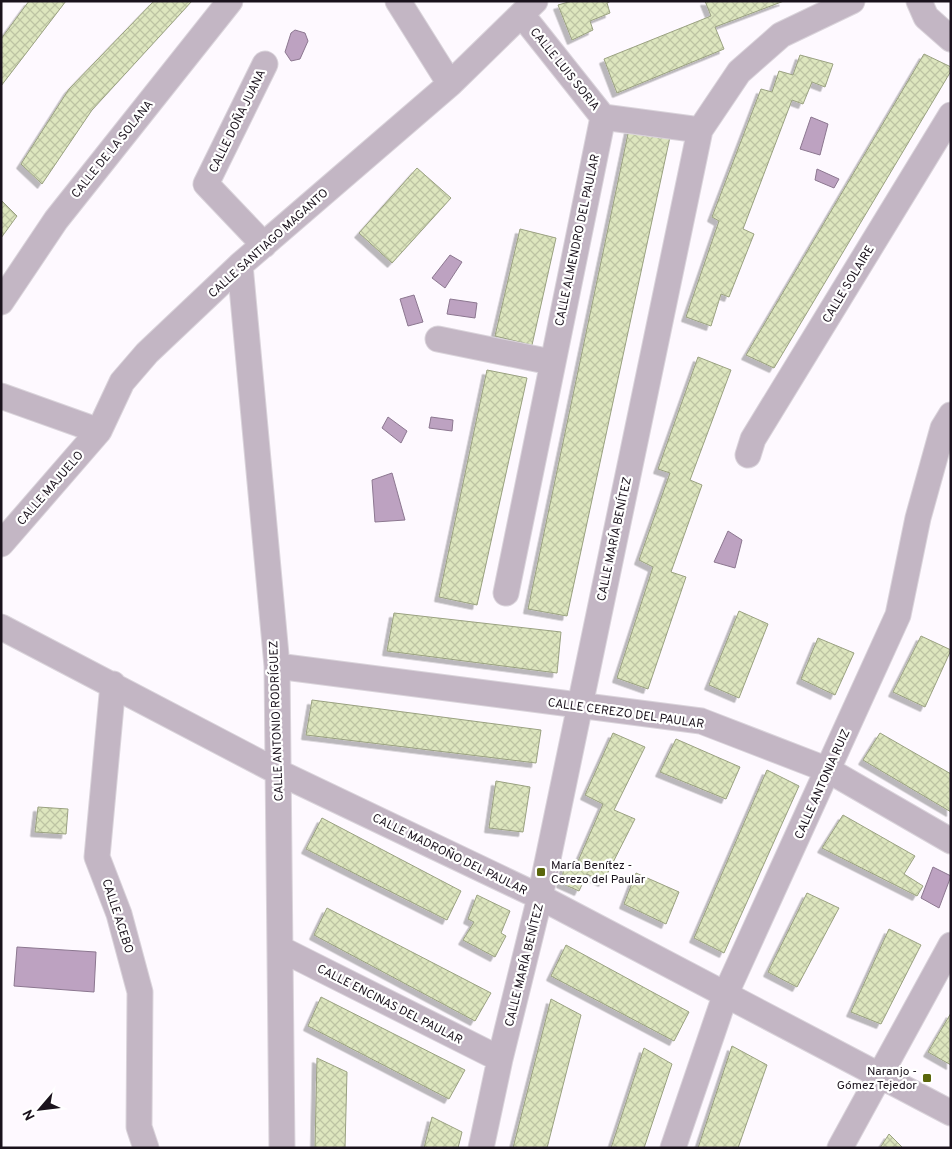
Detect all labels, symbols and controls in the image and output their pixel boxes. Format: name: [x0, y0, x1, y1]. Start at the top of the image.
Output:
street label: CALLE LUIS SORIA: [526, 25, 603, 114]
street label: CALLE DOÑA JUANA: [206, 67, 270, 176]
street label: CALLE DE LA SOLANA: [68, 97, 157, 202]
street label: CALLE ALMENDRO DEL PAULAR: [552, 153, 604, 328]
street label: CALLE SANTIAGO MAGANTO: [205, 186, 332, 302]
street label: CALLE SOLAIRE: [819, 243, 878, 326]
street label: CALLE MAJUELO: [14, 448, 88, 529]
street label: CALLE MARÍA BENÍTEZ: [594, 476, 636, 603]
street label: CALLE ANTONIO RODRÍGUEZ: [266, 640, 288, 802]
street label: CALLE CEREZO DEL PAULAR: [547, 695, 705, 733]
street label: CALLE ANTONIA RUIZ: [791, 727, 854, 842]
street label: CALLE MADROÑO DEL PAULAR: [369, 810, 530, 899]
place label: María Benítez - Cerezo del Paular: [551, 858, 646, 888]
marker: María Benítez - Cerezo del Paular: [535, 866, 547, 878]
street label: CALLE ACEBO: [97, 877, 137, 956]
street label: CALLE MARÍA BENÍTEZ: [502, 902, 548, 1029]
street label: CALLE ENCINAS DEL PAULAR: [314, 961, 465, 1049]
place label: Naranjo - Gómez Tejedor: [837, 1064, 917, 1094]
marker: Naranjo - Gómez Tejedor: [921, 1072, 933, 1084]
north arrow: [15, 1084, 65, 1134]
text: N: [20, 1106, 40, 1123]

